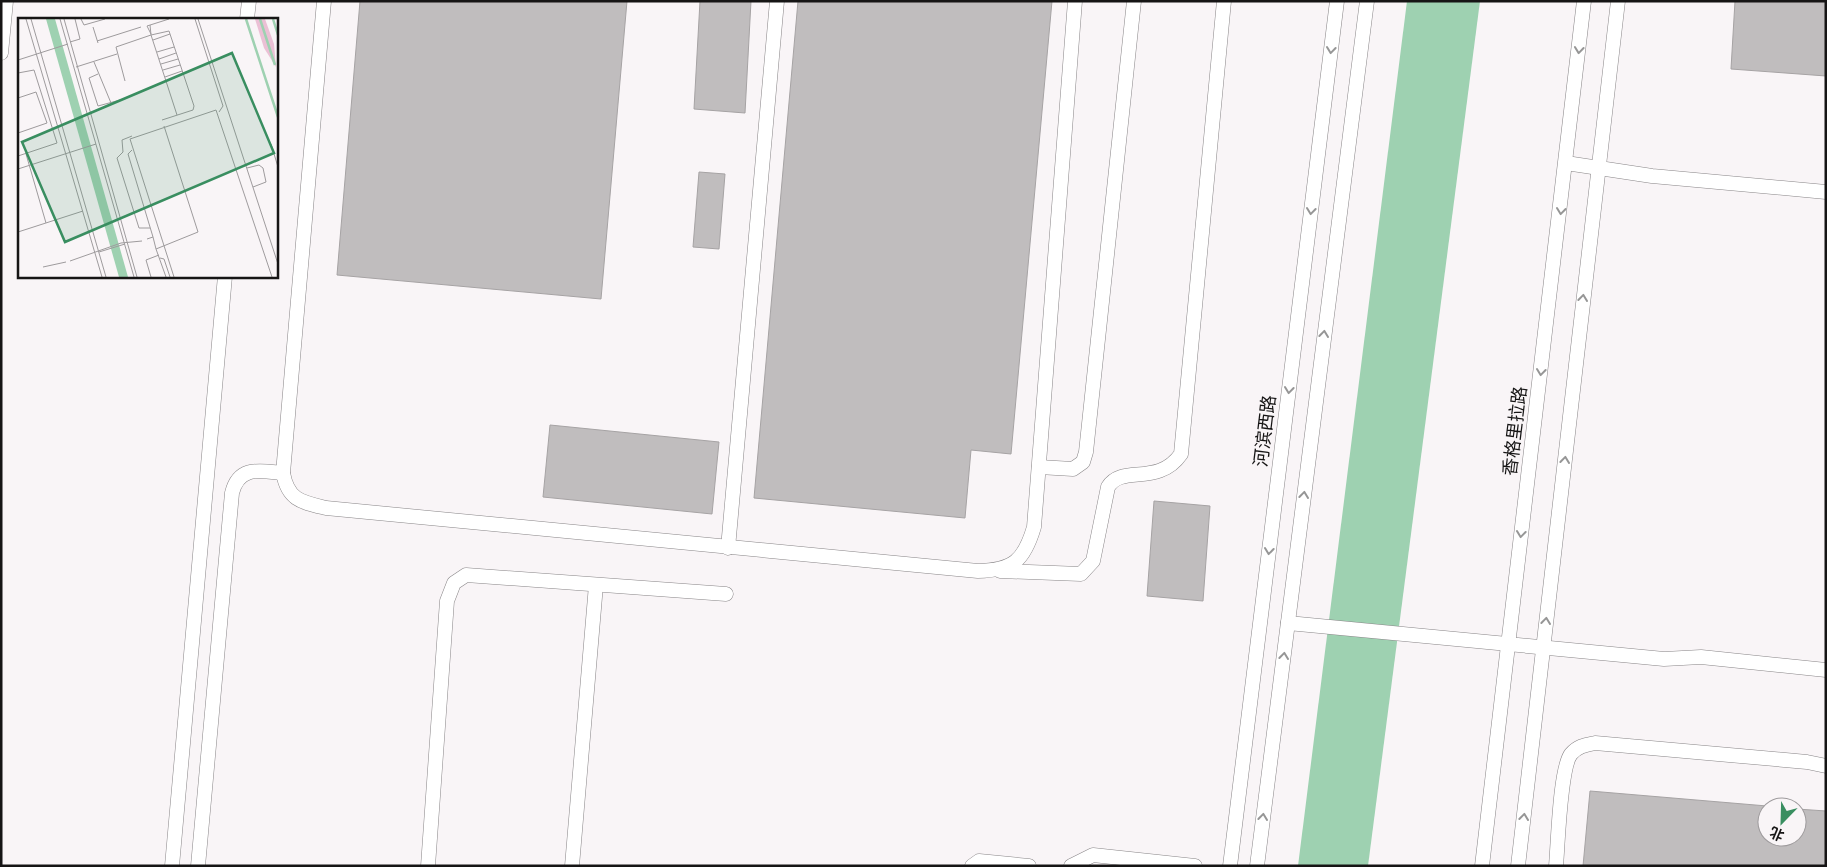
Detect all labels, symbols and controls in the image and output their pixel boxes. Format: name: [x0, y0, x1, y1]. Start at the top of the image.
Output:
inset map: [18, 18, 278, 278]
one-way arrow: [1326, 46, 1337, 54]
one-way arrow: [1574, 46, 1585, 54]
one-way arrow: [1306, 207, 1317, 215]
one-way arrow: [1556, 207, 1567, 215]
one-way arrow: [1577, 294, 1588, 302]
one-way arrow: [1318, 329, 1329, 337]
one-way arrow: [1536, 369, 1547, 377]
street label: 香格里拉路: [1499, 385, 1530, 477]
one-way arrow: [1284, 386, 1295, 394]
street label: 河滨西路: [1250, 394, 1279, 468]
one-way arrow: [1559, 455, 1570, 463]
one-way arrow: [1298, 491, 1309, 499]
one-way arrow: [1516, 530, 1527, 538]
one-way arrow: [1264, 547, 1275, 555]
one-way arrow: [1540, 617, 1551, 625]
one-way arrow: [1278, 652, 1289, 660]
north arrow: [1757, 797, 1807, 847]
one-way arrow: [1257, 813, 1268, 821]
one-way arrow: [1518, 813, 1529, 821]
text: 北: [1767, 824, 1786, 844]

